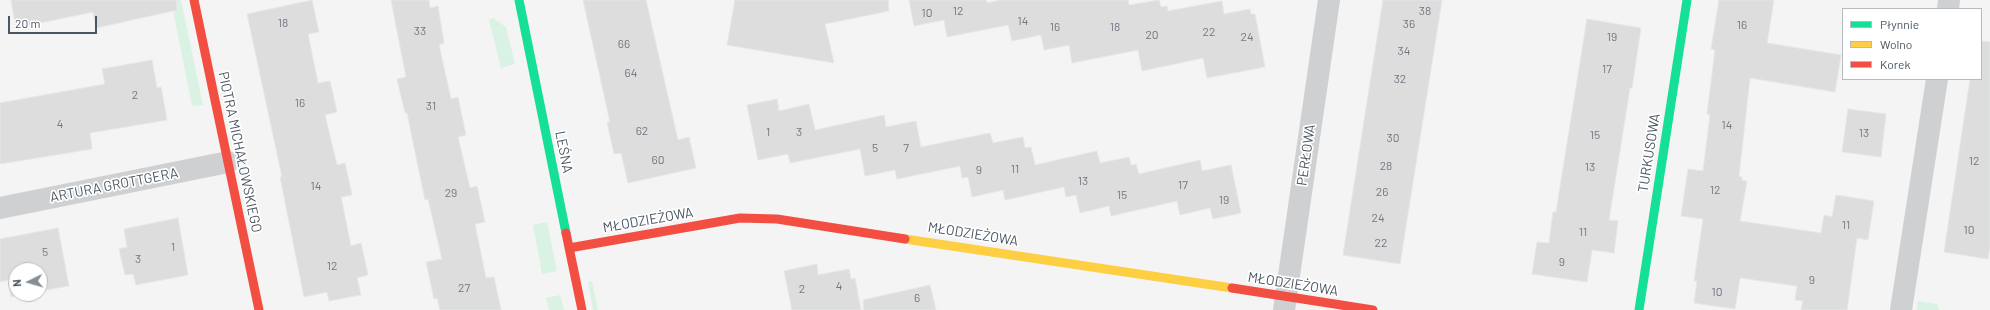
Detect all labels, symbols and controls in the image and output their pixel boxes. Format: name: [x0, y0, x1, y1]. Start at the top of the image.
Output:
house number: 12: [953, 4, 963, 18]
house number: 38: [1419, 4, 1431, 18]
house number: 10: [922, 6, 932, 20]
scale bar: [10, 8, 99, 34]
legend: [1842, 8, 1982, 80]
house number: 14: [1018, 14, 1028, 28]
text: 20 m: [15, 16, 41, 30]
house number: 18: [278, 16, 288, 30]
house number: 36: [1403, 17, 1415, 31]
text: Płynnie: [1880, 17, 1919, 31]
house number: 16: [1737, 18, 1747, 32]
house number: 16: [1050, 20, 1060, 34]
house number: 18: [1110, 20, 1120, 34]
house number: 33: [414, 24, 426, 38]
house number: 22: [1203, 25, 1215, 39]
house number: 20: [1145, 28, 1159, 42]
house number: 24: [1240, 30, 1254, 44]
house number: 19: [1607, 30, 1617, 44]
house number: 66: [618, 37, 630, 51]
text: Wolno: [1880, 37, 1912, 51]
house number: 34: [1398, 44, 1410, 58]
text: Korek: [1880, 57, 1910, 71]
house number: 17: [1602, 62, 1612, 76]
house number: 64: [625, 66, 637, 80]
street label: PIOTRA MICHAŁOWSKIEGO: [215, 70, 265, 234]
house number: 32: [1394, 72, 1406, 86]
house number: 2: [132, 88, 138, 102]
house number: 16: [295, 96, 305, 110]
house number: 31: [426, 99, 436, 113]
street label: TURKUSOWA: [1634, 112, 1664, 194]
house number: 4: [57, 117, 63, 131]
house number: 14: [1722, 118, 1732, 132]
street label: PERŁOWA: [1293, 123, 1319, 187]
house number: 62: [636, 124, 648, 138]
house number: 1: [766, 125, 770, 139]
house number: 3: [796, 125, 802, 139]
house number: 13: [1859, 126, 1869, 140]
house number: 15: [1590, 128, 1600, 142]
street label: LEŚNA: [552, 130, 576, 174]
house number: 30: [1387, 131, 1399, 145]
house number: 5: [872, 141, 878, 155]
house number: 7: [903, 141, 909, 155]
house number: 60: [652, 153, 664, 167]
house number: 12: [1969, 154, 1979, 168]
house number: 28: [1380, 159, 1392, 173]
house number: 13: [1585, 160, 1595, 174]
house number: 11: [1011, 162, 1019, 176]
house number: 9: [976, 163, 982, 177]
street label: ARTURA GROTTGERA: [49, 164, 179, 206]
house number: 13: [1078, 174, 1088, 188]
house number: 17: [1178, 178, 1188, 192]
house number: 14: [311, 179, 321, 193]
house number: 12: [1710, 183, 1720, 197]
house number: 26: [1376, 185, 1388, 199]
house number: 29: [445, 186, 457, 200]
house number: 15: [1117, 188, 1127, 202]
house number: 19: [1219, 193, 1229, 207]
street label: MŁODZIEŻOWA: [602, 204, 694, 236]
house number: 24: [1371, 211, 1385, 225]
house number: 11: [1842, 218, 1850, 232]
street label: MŁODZIEŻOWA: [927, 219, 1019, 249]
house number: 10: [1964, 223, 1974, 237]
house number: 11: [1579, 225, 1587, 239]
house number: 22: [1375, 236, 1387, 250]
house number: 1: [171, 240, 175, 254]
house number: 5: [42, 245, 48, 259]
house number: 3: [135, 252, 141, 266]
house number: 9: [1559, 255, 1565, 269]
house number: 12: [327, 259, 337, 273]
north arrow: [8, 262, 48, 302]
street label: MŁODZIEŻOWA: [1247, 269, 1339, 299]
house number: 9: [1809, 273, 1815, 287]
text: N: [10, 279, 23, 287]
house number: 4: [836, 279, 842, 293]
house number: 27: [458, 281, 470, 295]
house number: 2: [799, 282, 805, 296]
house number: 10: [1712, 285, 1722, 299]
house number: 6: [914, 291, 920, 305]

